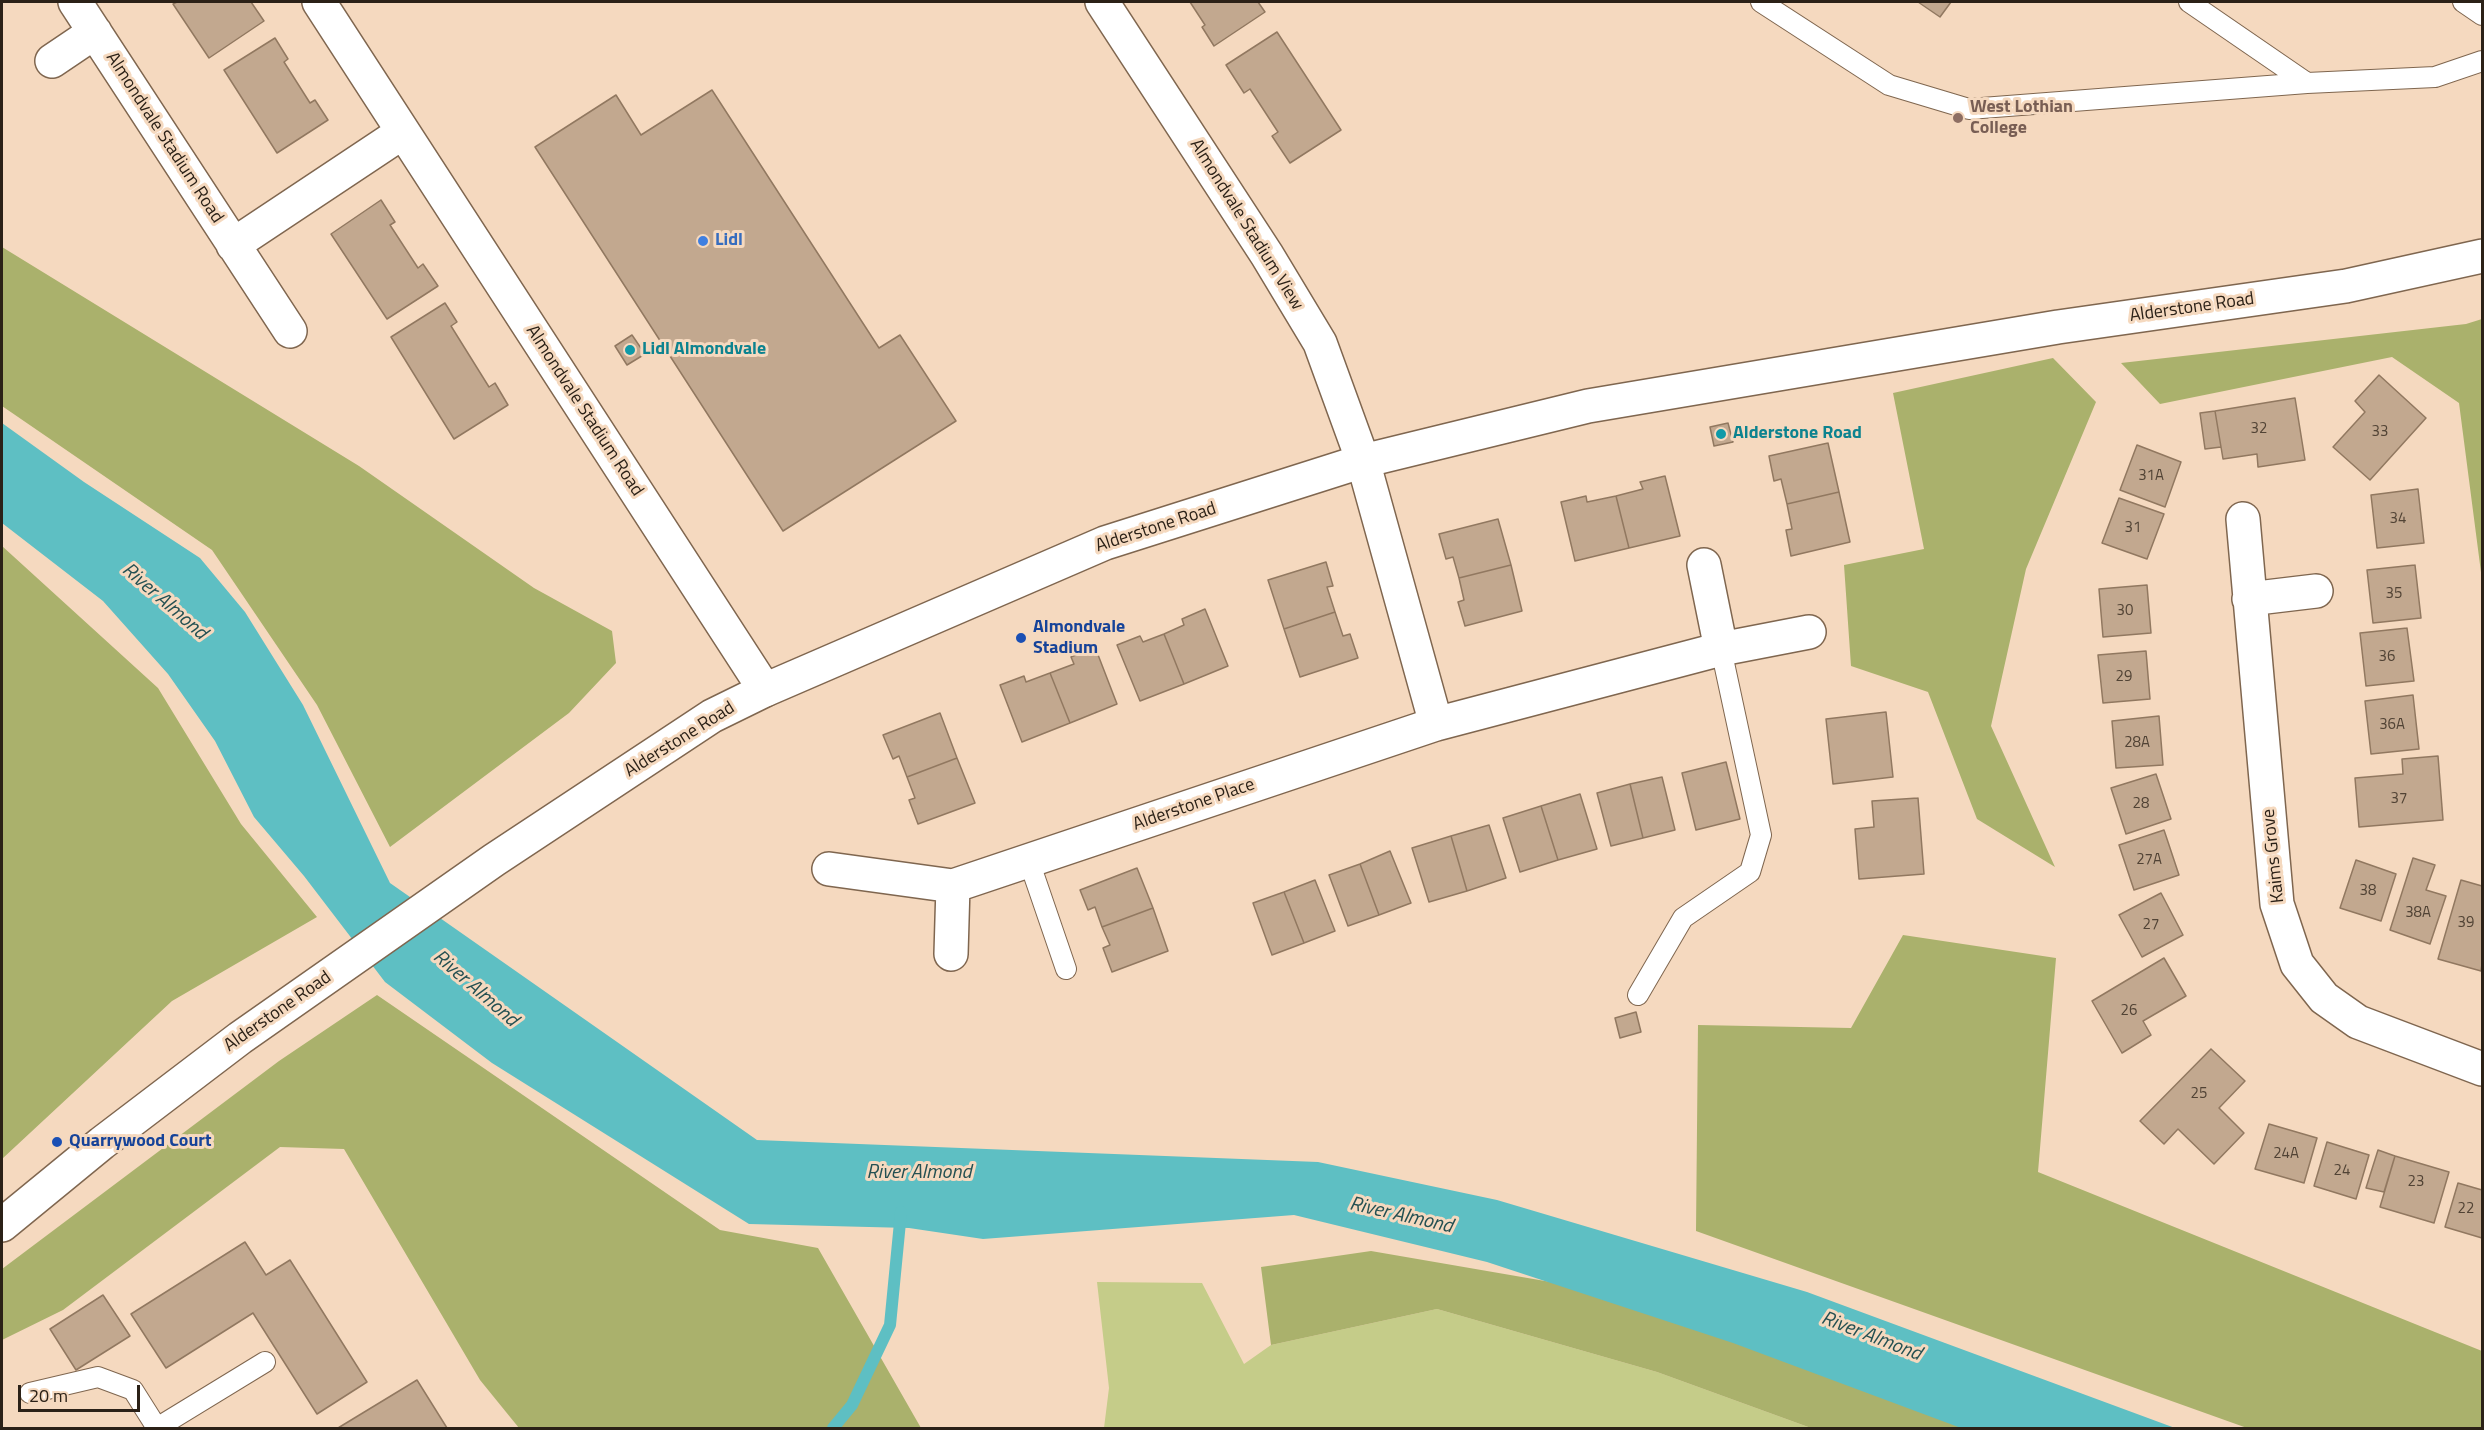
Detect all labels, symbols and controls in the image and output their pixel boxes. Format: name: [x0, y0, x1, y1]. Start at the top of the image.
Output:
street label: Almondvale Stadium Road: [101, 49, 227, 227]
place label: West Lothian College: [1970, 97, 2073, 140]
marker: West Lothian College: [1951, 111, 1965, 125]
street label: Almondvale Stadium View: [1185, 136, 1307, 314]
place label: Lidl: [715, 230, 743, 252]
marker: Lidl: [696, 234, 710, 248]
street label: Alderstone Road: [2128, 289, 2256, 327]
street label: Almondvale Stadium Road: [521, 322, 647, 500]
place label: Lidl Almondvale: [642, 339, 766, 361]
marker: Lidl Almondvale: [623, 343, 637, 357]
house number: 32: [2251, 420, 2267, 438]
place label: Alderstone Road: [1733, 423, 1862, 445]
house number: 33: [2372, 423, 2388, 441]
marker: Alderstone Road: [1714, 427, 1728, 441]
house number: 31A: [2138, 467, 2164, 485]
street label: Alderstone Road: [1093, 498, 1219, 558]
house number: 34: [2390, 510, 2406, 528]
house number: 31: [2125, 519, 2141, 537]
water label: River Almond: [117, 559, 211, 645]
house number: 35: [2386, 585, 2402, 603]
house number: 30: [2117, 602, 2133, 620]
place label: Almondvale Stadium: [1033, 617, 1125, 660]
marker: Almondvale Stadium: [1014, 631, 1028, 645]
house number: 36: [2379, 648, 2395, 666]
house number: 29: [2116, 668, 2132, 686]
street label: Alderstone Road: [621, 698, 739, 782]
house number: 36A: [2379, 716, 2405, 734]
house number: 28A: [2124, 734, 2150, 752]
street label: Alderstone Place: [1130, 774, 1258, 836]
house number: 37: [2391, 790, 2407, 808]
house number: 28: [2133, 795, 2149, 813]
street label: Kaims Grove: [2258, 808, 2290, 904]
house number: 27A: [2136, 851, 2162, 869]
house number: 38: [2360, 882, 2376, 900]
house number: 38A: [2405, 904, 2431, 922]
house number: 39: [2458, 914, 2474, 932]
house number: 27: [2143, 916, 2159, 934]
water label: River Almond: [428, 946, 522, 1032]
street label: Alderstone Road: [220, 967, 336, 1057]
house number: 26: [2121, 1002, 2137, 1020]
house number: 25: [2191, 1085, 2207, 1103]
place label: Quarrywood Court: [69, 1131, 212, 1153]
marker: Quarrywood Court: [50, 1135, 64, 1149]
house number: 24A: [2273, 1145, 2299, 1163]
water label: River Almond: [867, 1161, 971, 1185]
house number: 24: [2334, 1162, 2350, 1180]
house number: 23: [2408, 1173, 2424, 1191]
water label: River Almond: [1347, 1193, 1455, 1239]
house number: 22: [2458, 1200, 2474, 1218]
water label: River Almond: [1818, 1307, 1924, 1367]
scale bar: [21, 1373, 142, 1411]
text: 20 m: [29, 1382, 68, 1409]

